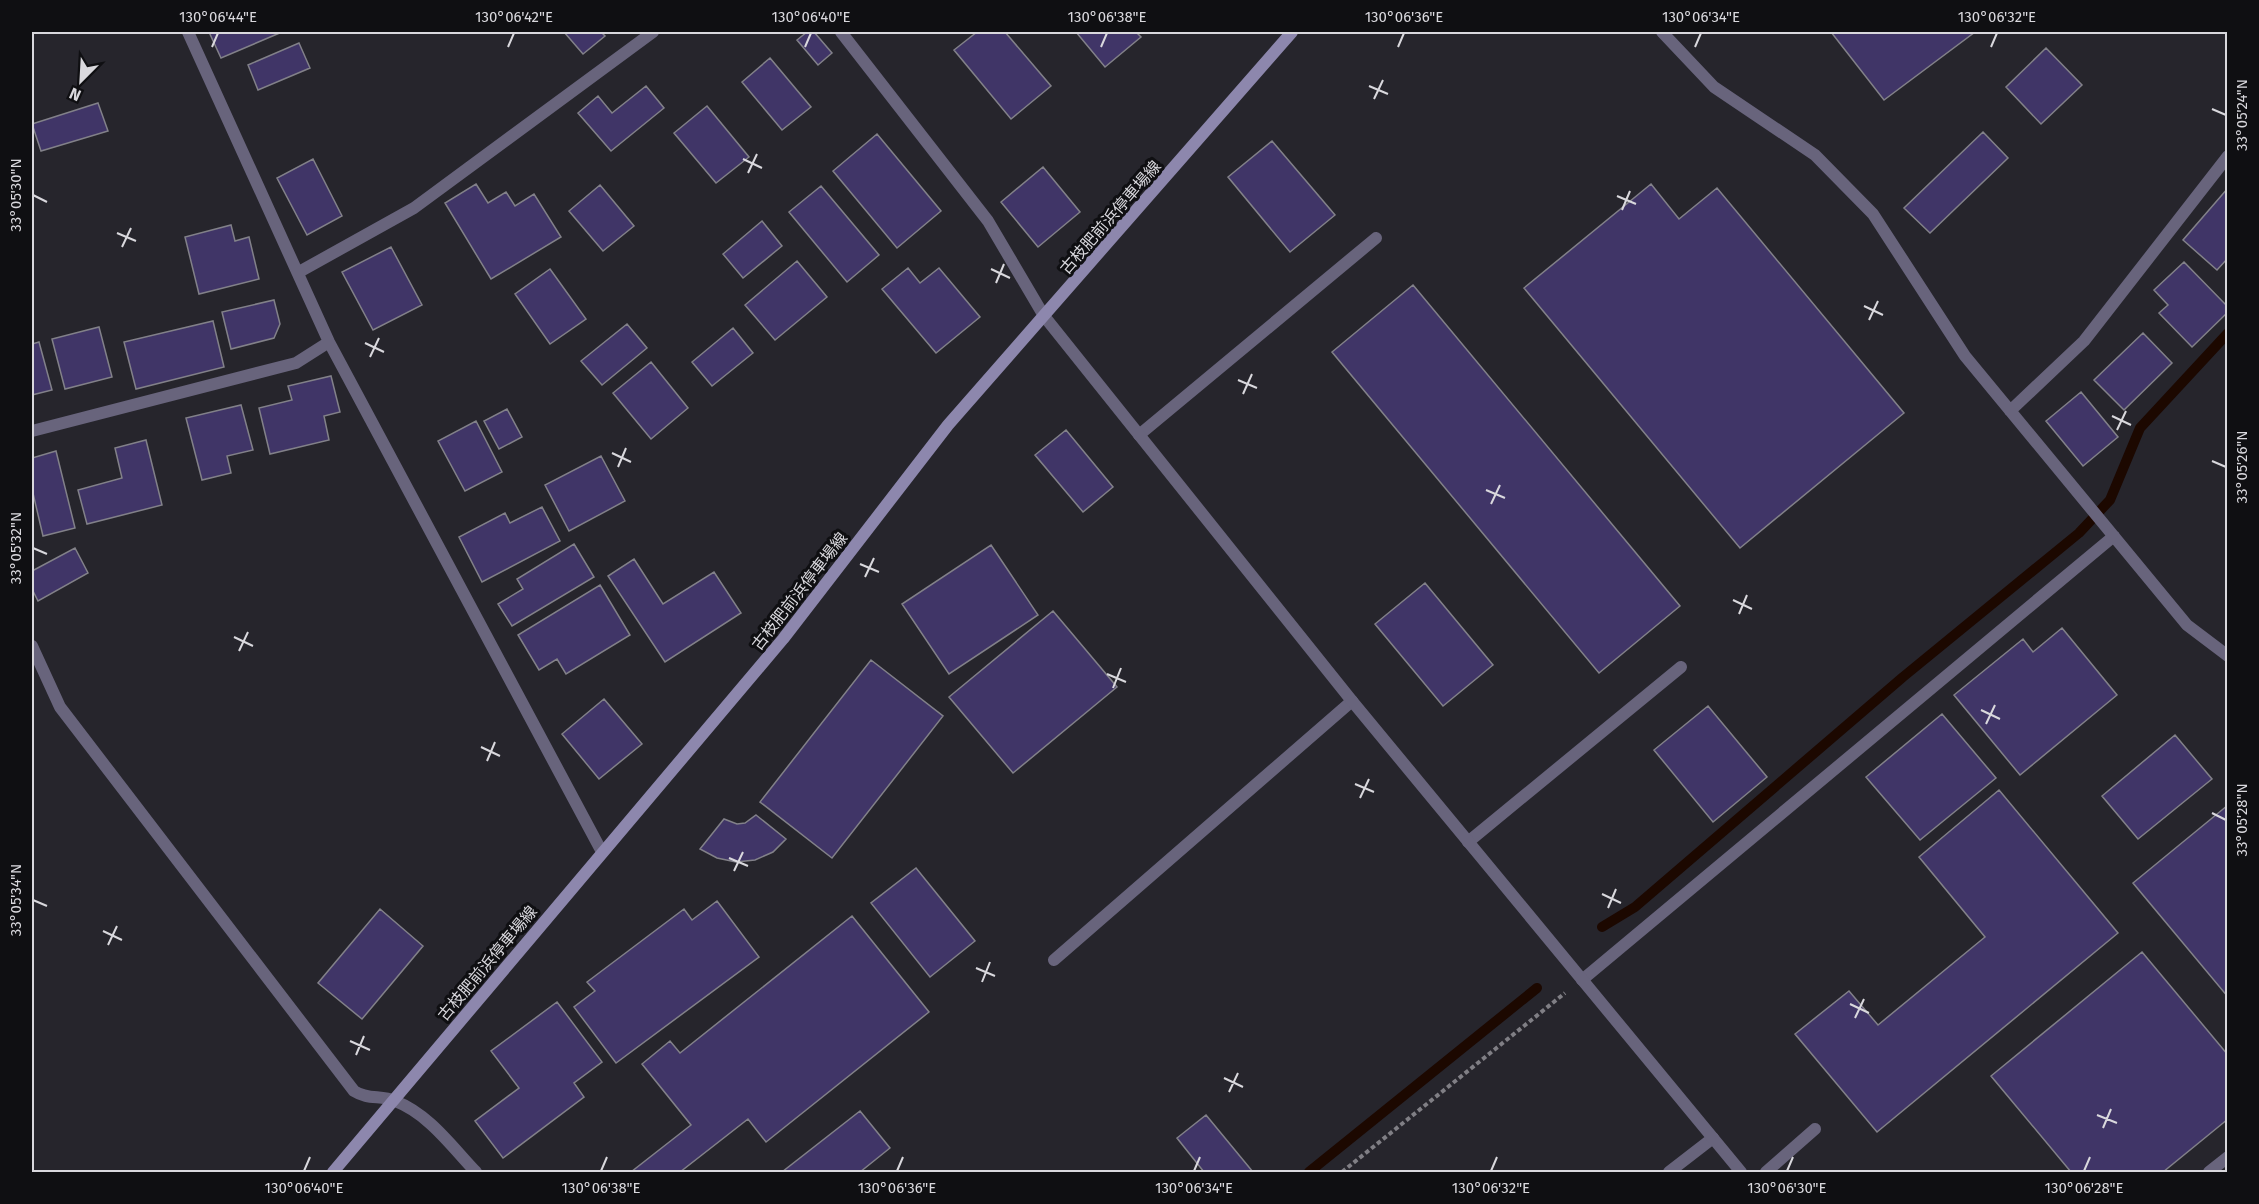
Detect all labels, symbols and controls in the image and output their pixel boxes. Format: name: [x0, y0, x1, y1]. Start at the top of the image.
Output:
text: 130°06'44"E: [179, 8, 257, 26]
text: 130°06'42"E: [475, 8, 553, 26]
text: 130°06'40"E: [771, 8, 851, 26]
text: 130°06'38"E: [1067, 8, 1147, 26]
text: 130°06'36"E: [1365, 8, 1443, 26]
text: 130°06'34"E: [1662, 8, 1740, 26]
text: 130°06'32"E: [1958, 8, 2036, 26]
north arrow: [51, 51, 111, 111]
text: 33°05'24"N: [2233, 79, 2251, 151]
text: N: [66, 83, 84, 105]
street label: 古枝肥前浜停車場線: [1056, 157, 1165, 278]
text: 33°05'30"N: [7, 158, 25, 232]
text: 33°05'26"N: [2233, 431, 2251, 503]
text: 33°05'32"N: [7, 512, 25, 584]
street label: 古枝肥前浜停車場線: [748, 529, 851, 654]
text: 33°05'28"N: [2233, 783, 2251, 857]
text: 33°05'34"N: [7, 864, 25, 936]
street label: 古枝肥前浜停車場線: [434, 902, 541, 1025]
text: 130°06'40"E: [264, 1179, 344, 1197]
text: 130°06'38"E: [561, 1179, 641, 1197]
text: 130°06'36"E: [858, 1179, 936, 1197]
text: 130°06'34"E: [1155, 1179, 1233, 1197]
text: 130°06'32"E: [1452, 1179, 1530, 1197]
text: 130°06'30"E: [1747, 1179, 1827, 1197]
text: 130°06'28"E: [2044, 1179, 2124, 1197]

